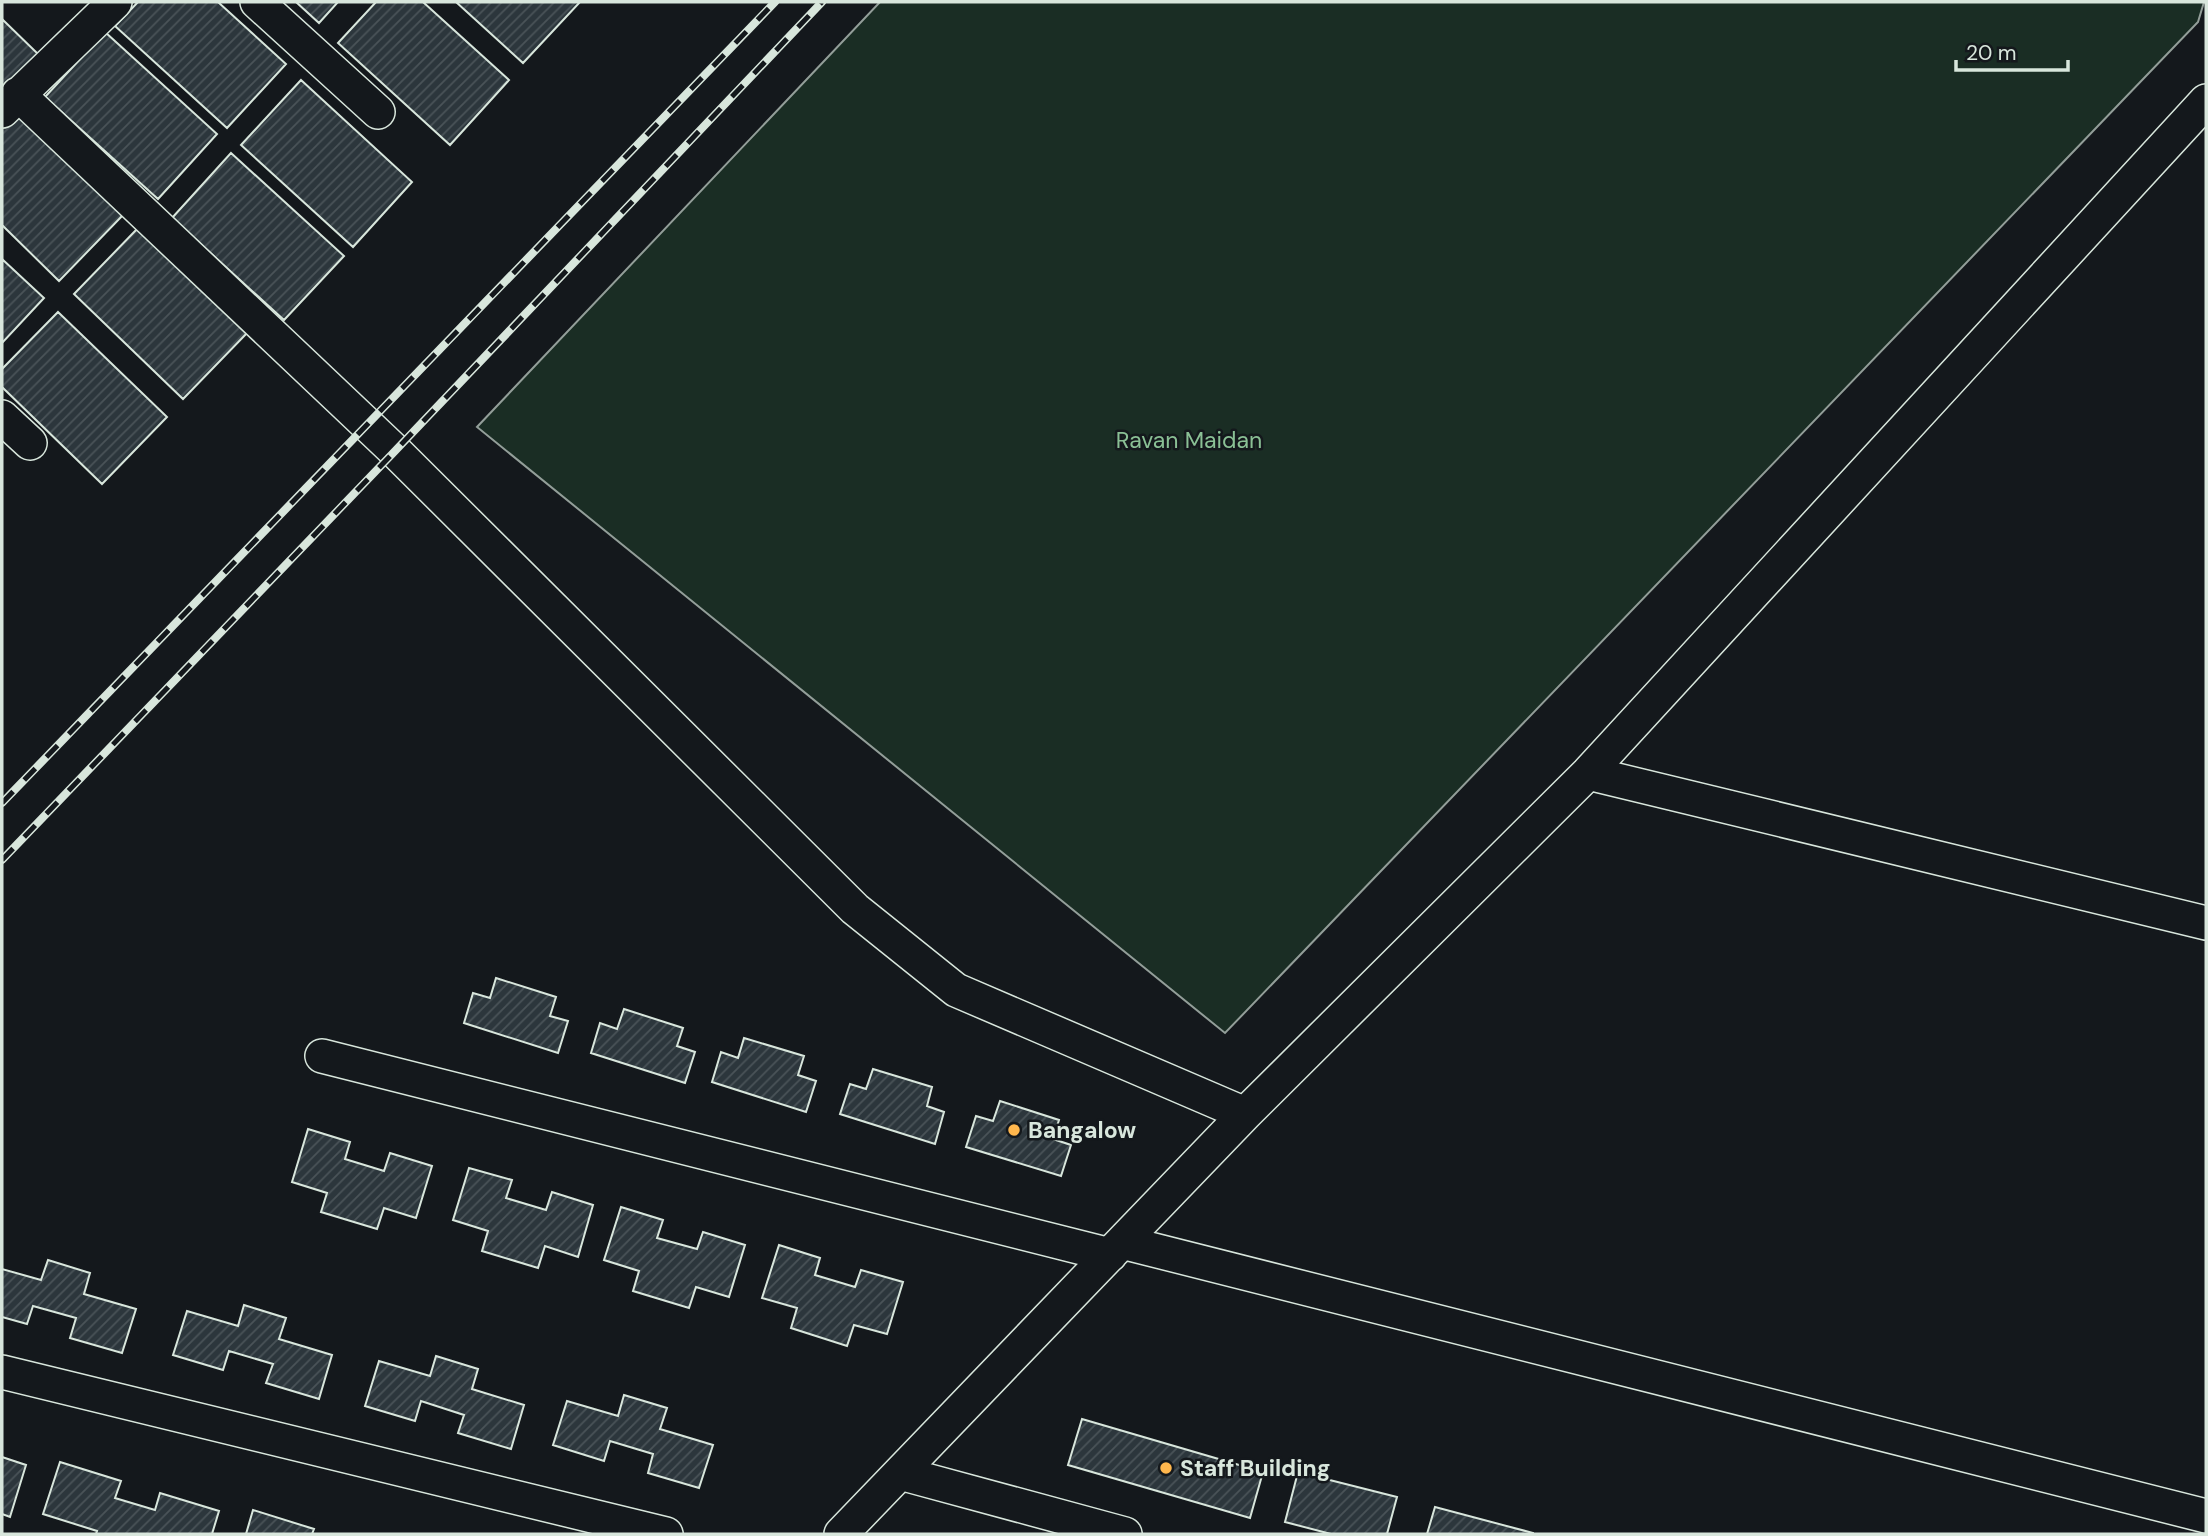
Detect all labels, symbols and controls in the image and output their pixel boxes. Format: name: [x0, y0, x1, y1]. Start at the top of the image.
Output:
scale bar: [1956, 28, 2068, 72]
text: 20 m: [1966, 39, 2017, 67]
park label: Ravan Maidan: [1116, 425, 1262, 455]
place label: Bangalow: [1028, 1115, 1136, 1145]
marker: Bangalow: [1006, 1122, 1022, 1138]
place label: Staff Building: [1180, 1453, 1330, 1483]
marker: Staff Building: [1158, 1460, 1174, 1476]

